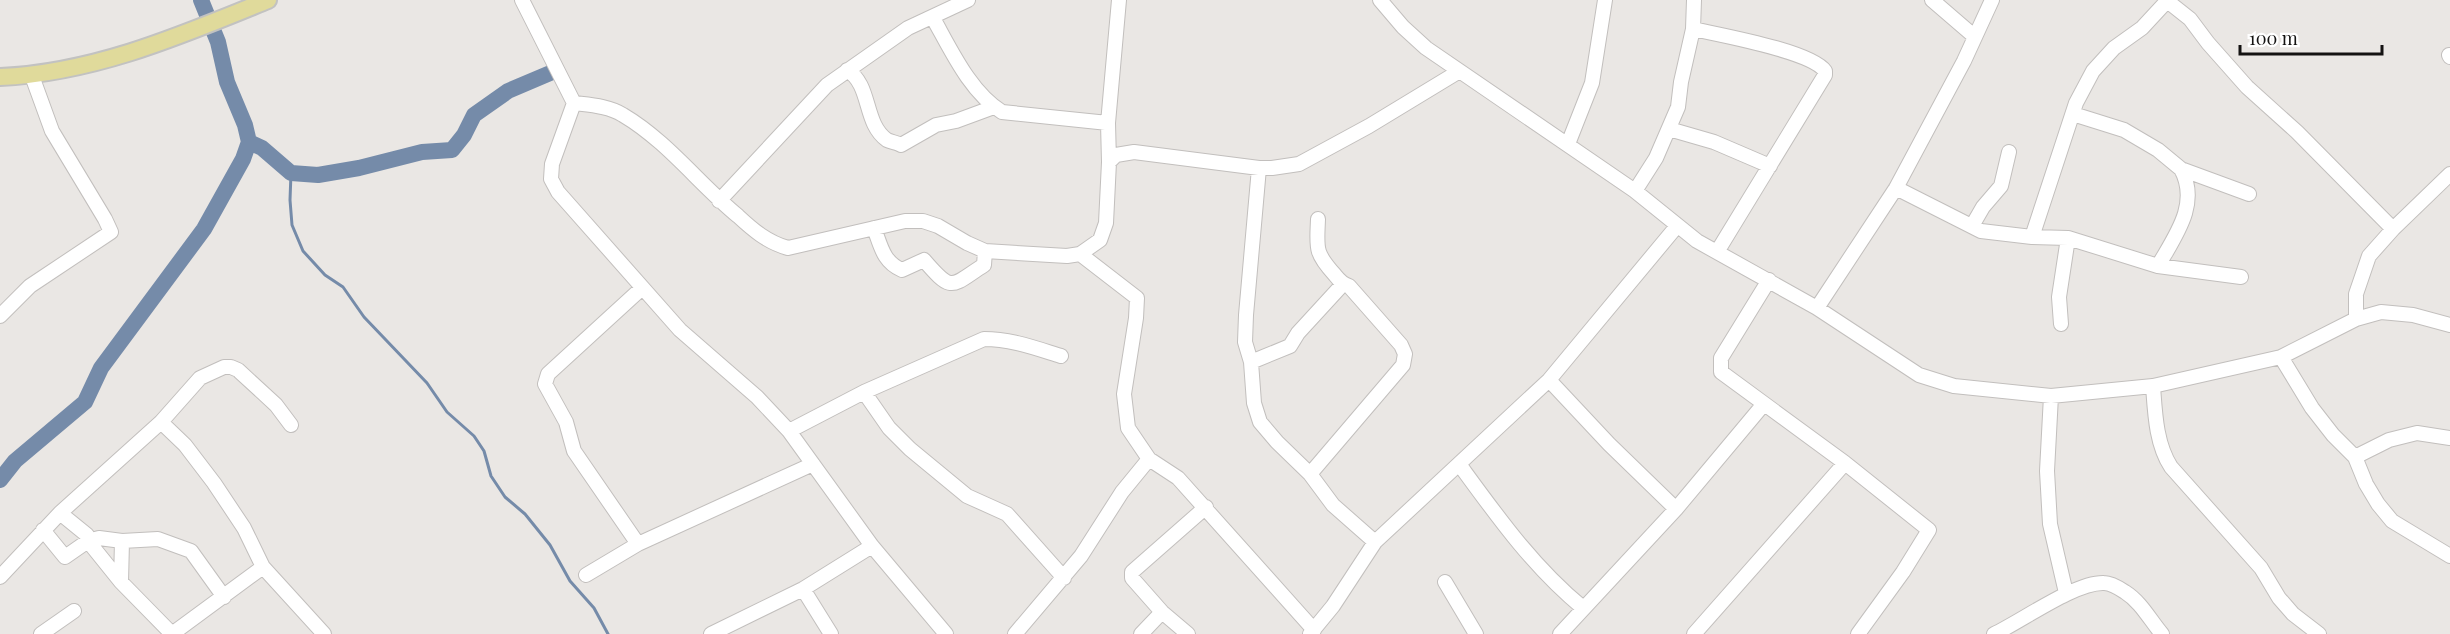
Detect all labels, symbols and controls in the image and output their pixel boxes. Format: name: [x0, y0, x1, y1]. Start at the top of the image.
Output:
scale bar: [2240, 18, 2382, 56]
text: 100 m: [2249, 26, 2298, 50]

